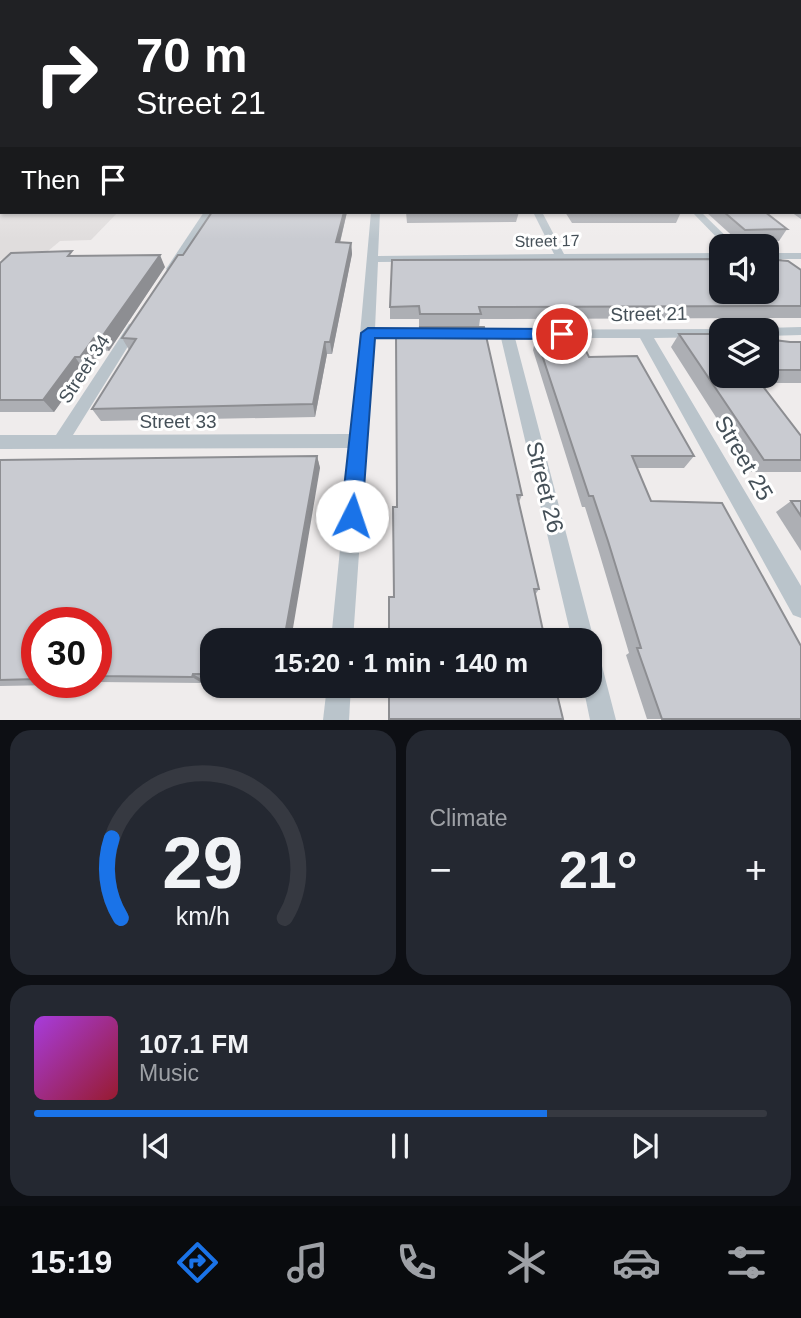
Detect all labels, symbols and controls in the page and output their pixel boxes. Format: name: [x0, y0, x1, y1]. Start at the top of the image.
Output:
icon: right: [21, 28, 112, 119]
text: 70 m: [136, 28, 248, 82]
text: Street 21: [136, 85, 266, 121]
icon: arrive: [94, 161, 132, 199]
text: Then: [21, 165, 80, 195]
street label: Street 17: [514, 232, 580, 250]
map controls: [709, 234, 779, 388]
button: sound: [709, 234, 779, 304]
street label: Street 21: [610, 303, 688, 325]
pin: [532, 304, 592, 364]
icon: arrive: [543, 315, 581, 353]
button: layers: [709, 318, 779, 388]
street label: Street 34: [54, 331, 114, 407]
street label: Street 33: [139, 411, 217, 432]
street label: Street 25: [709, 411, 779, 505]
street label: Street 26: [521, 439, 569, 535]
position arrow: [315, 479, 389, 553]
speed limit sign: 30: [21, 607, 112, 698]
text: 15:20 · 1 min · 140 m: [274, 648, 528, 678]
text: Climate: [430, 805, 507, 831]
text: 29: [162, 823, 243, 904]
text: 21°: [559, 841, 638, 899]
text: −: [430, 849, 452, 891]
text: +: [745, 849, 767, 891]
text: km/h: [176, 902, 230, 930]
text: 107.1 FM: [139, 1029, 249, 1059]
text: Music: [139, 1060, 199, 1086]
icon: previous: [137, 1127, 175, 1165]
icon: pause: [381, 1127, 419, 1165]
icon: next: [626, 1127, 664, 1165]
icon: directions: [173, 1238, 222, 1287]
icon: music: [283, 1238, 332, 1287]
icon: phone: [392, 1238, 441, 1287]
icon: climate: [502, 1238, 551, 1287]
icon: car: [612, 1238, 661, 1287]
icon: filters: [722, 1238, 771, 1287]
text: 15:19: [30, 1244, 112, 1280]

